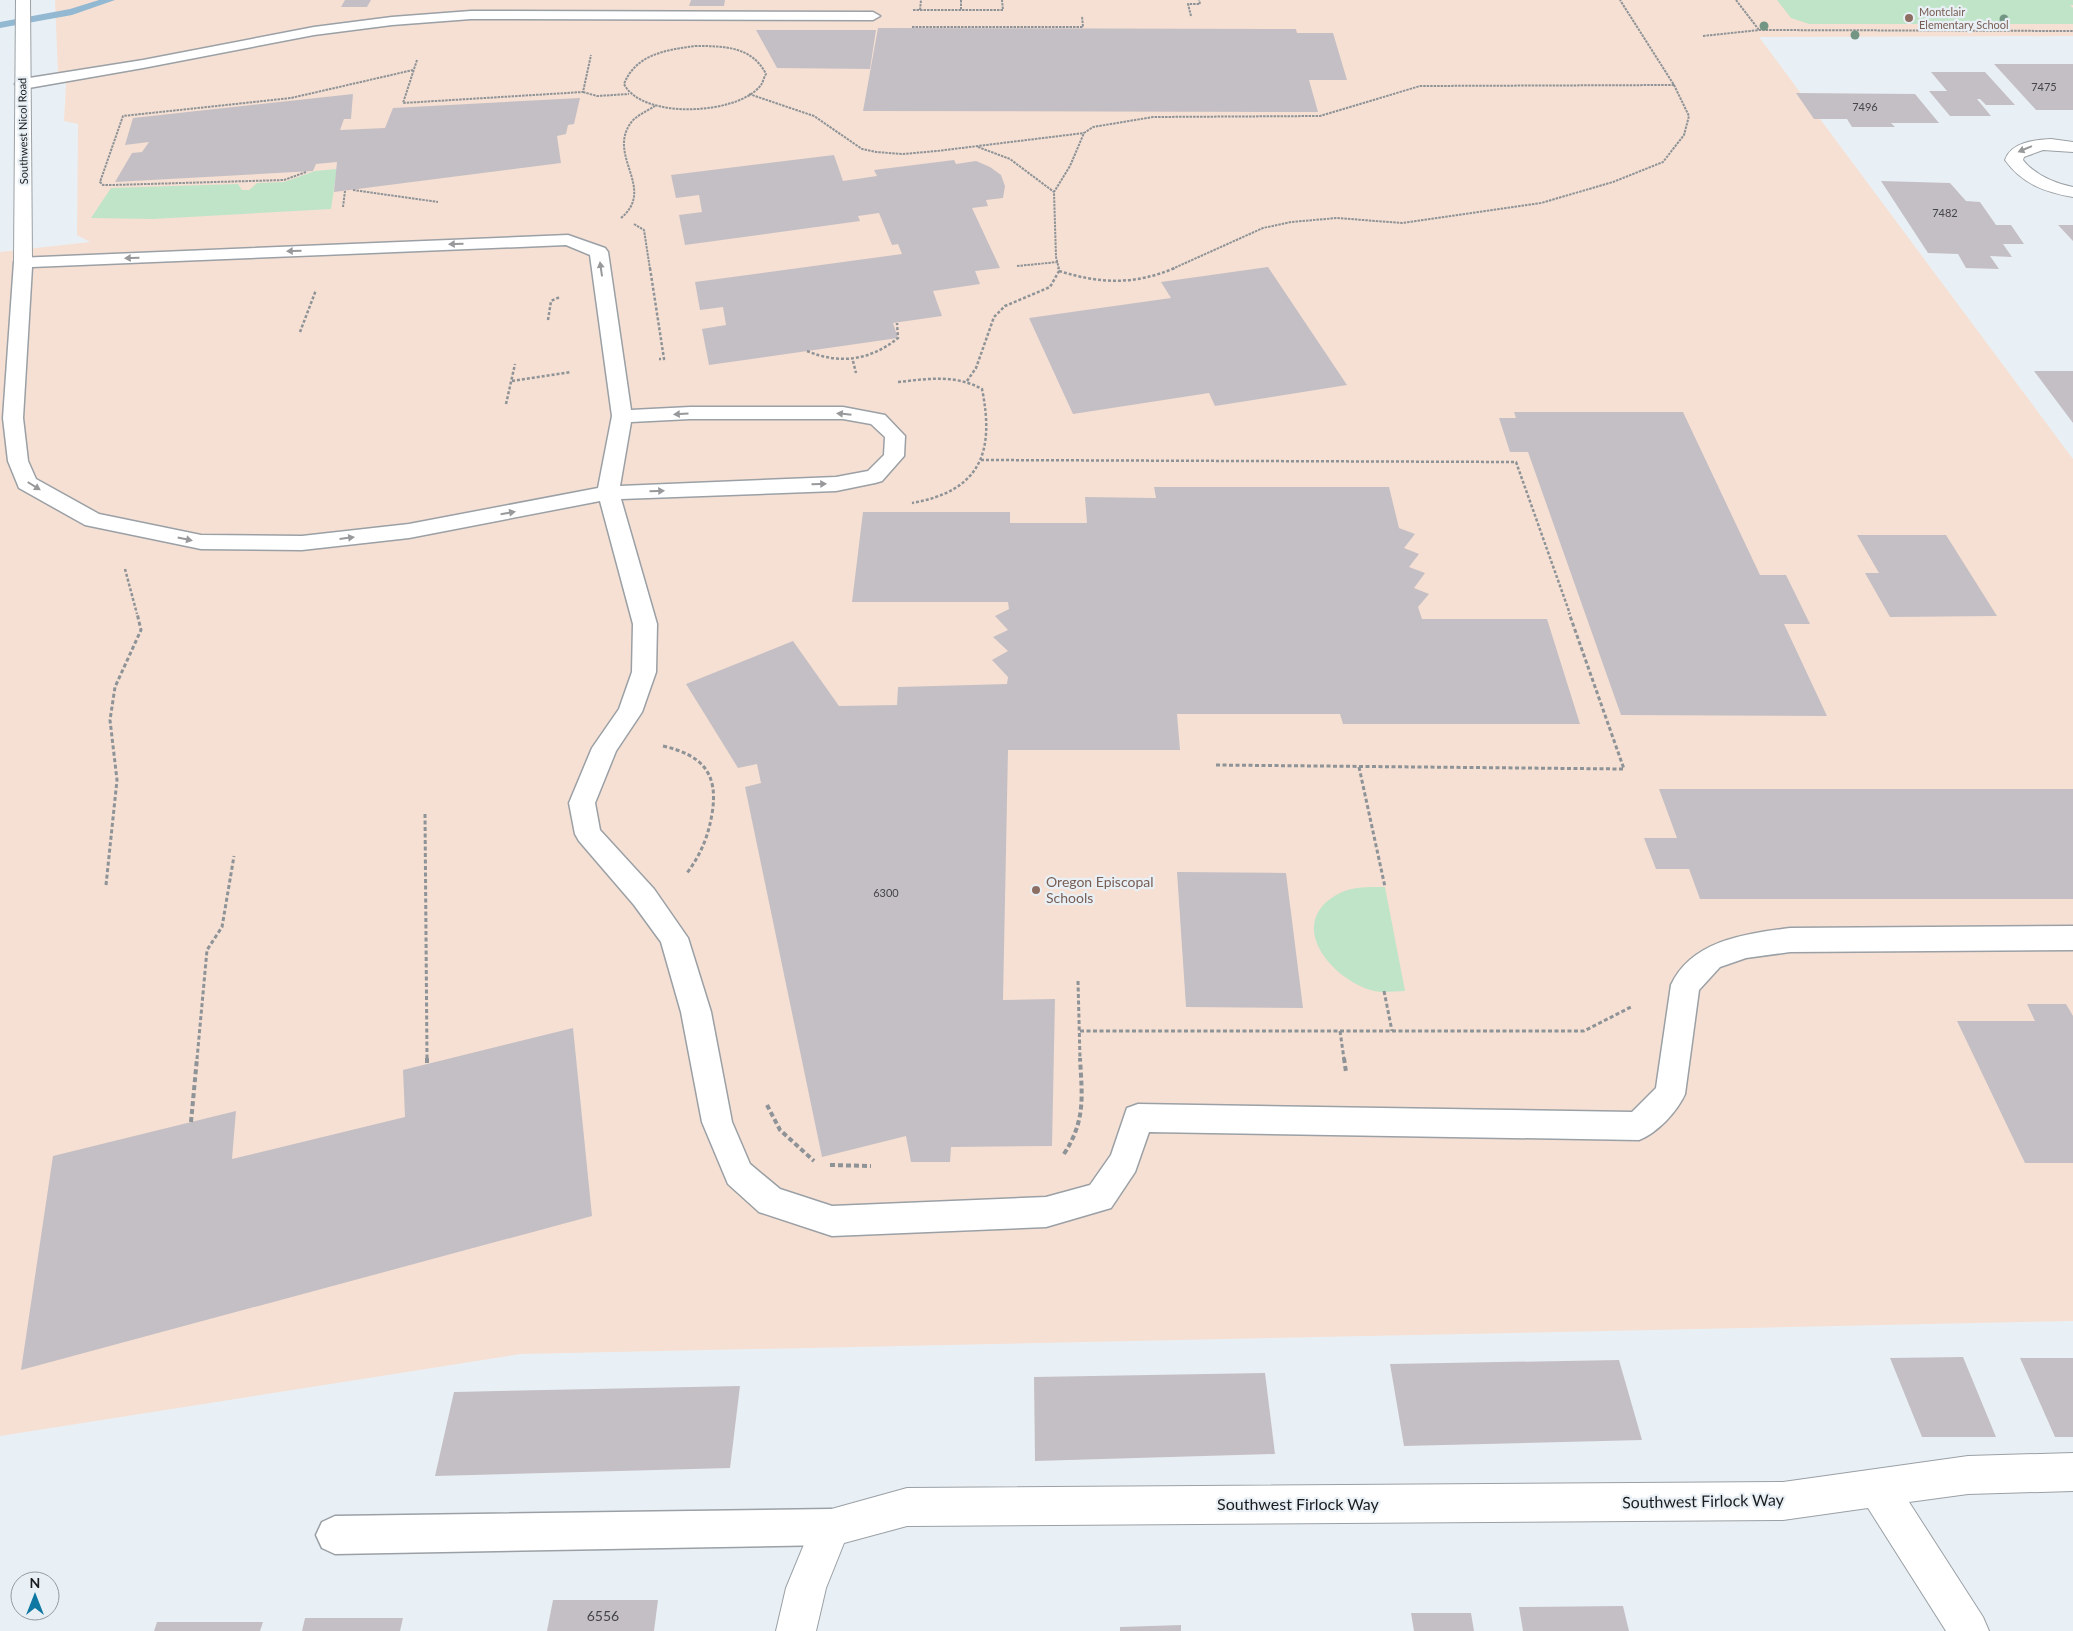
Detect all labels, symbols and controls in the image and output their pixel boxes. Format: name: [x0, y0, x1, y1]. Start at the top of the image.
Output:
place label: Montclair Elementary School: [1919, 5, 2009, 31]
marker: Montclair Elementary School: [1903, 12, 1915, 24]
street label: Southwest Nicol Road: [15, 78, 30, 184]
house number: 7475: [2031, 80, 2057, 93]
house number: 7496: [1852, 100, 1878, 113]
one-way arrow: [2018, 145, 2033, 154]
house number: 7482: [1932, 206, 1958, 219]
one-way arrow: [448, 241, 464, 249]
one-way arrow: [286, 247, 302, 255]
one-way arrow: [123, 254, 139, 262]
one-way arrow: [597, 261, 605, 277]
one-way arrow: [835, 409, 851, 417]
one-way arrow: [673, 410, 689, 418]
one-way arrow: [811, 480, 827, 488]
one-way arrow: [27, 482, 41, 491]
one-way arrow: [649, 487, 665, 495]
one-way arrow: [500, 508, 516, 516]
one-way arrow: [340, 534, 356, 542]
one-way arrow: [178, 535, 193, 543]
place label: Oregon Episcopal Schools: [1046, 873, 1154, 906]
marker: Oregon Episcopal Schools: [1030, 884, 1042, 896]
house number: 6300: [873, 886, 899, 899]
street label: Southwest Firlock Way: [1622, 1490, 1785, 1511]
street label: Southwest Firlock Way: [1217, 1494, 1380, 1513]
north arrow: [10, 1571, 60, 1621]
text: N: [30, 1574, 40, 1591]
house number: 6556: [587, 1607, 619, 1624]

